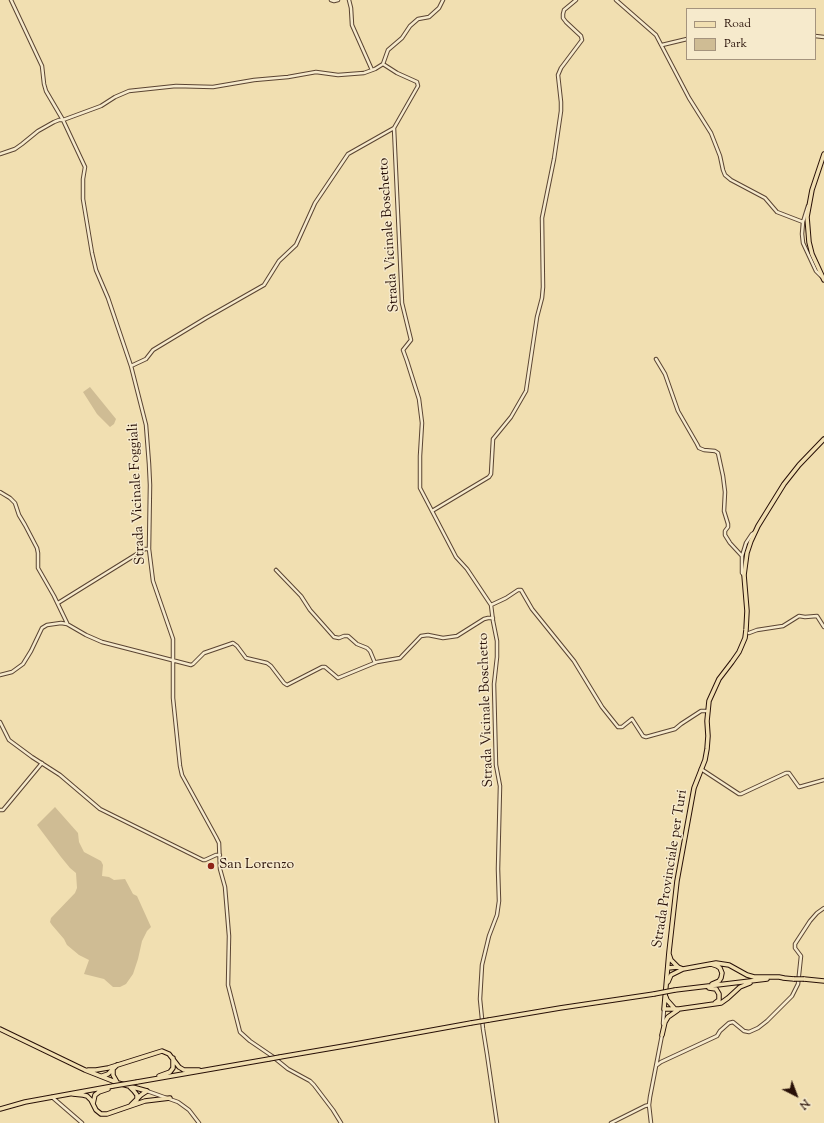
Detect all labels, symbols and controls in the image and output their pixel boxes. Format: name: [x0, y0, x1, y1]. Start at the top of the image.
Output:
legend: [686, 8, 816, 60]
text: Road: [724, 15, 751, 33]
text: Park: [724, 35, 747, 53]
street label: Strada Vicinale Boschetto: [376, 157, 404, 313]
street label: Strada Vicinale Foggiali: [126, 423, 150, 565]
street label: Strada Vicinale Boschetto: [476, 632, 498, 788]
street label: Strada Provinciale per Turi: [650, 789, 692, 949]
place label: San Lorenzo: [219, 858, 294, 874]
marker: San Lorenzo: [206, 861, 216, 871]
north arrow: [776, 1075, 816, 1115]
text: N: [795, 1095, 813, 1113]

